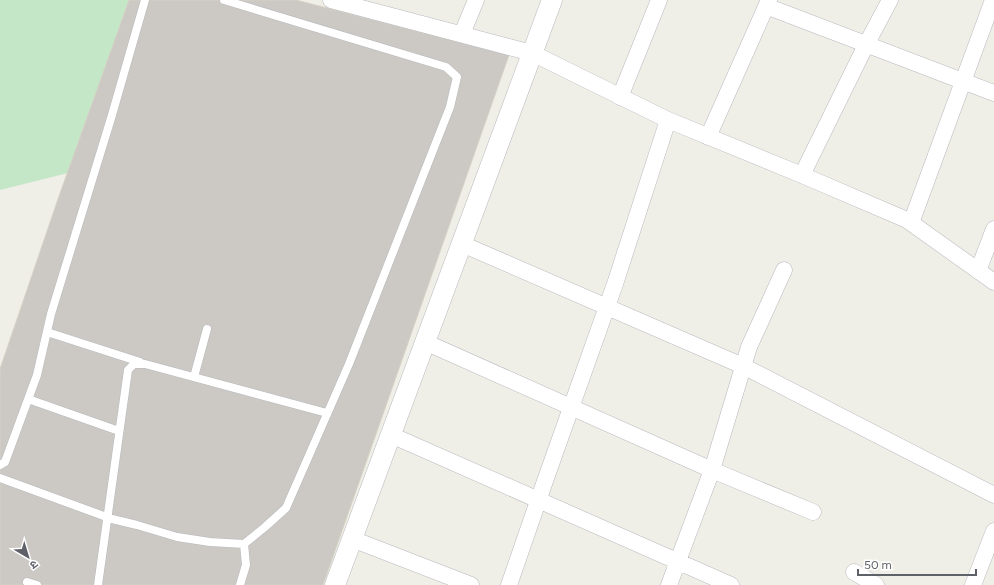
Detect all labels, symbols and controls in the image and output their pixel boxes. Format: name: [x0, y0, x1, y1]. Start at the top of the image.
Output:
north arrow: [8, 537, 48, 577]
scale bar: [858, 551, 976, 577]
text: उ: [27, 557, 40, 572]
text: 50 m: [864, 558, 892, 572]

